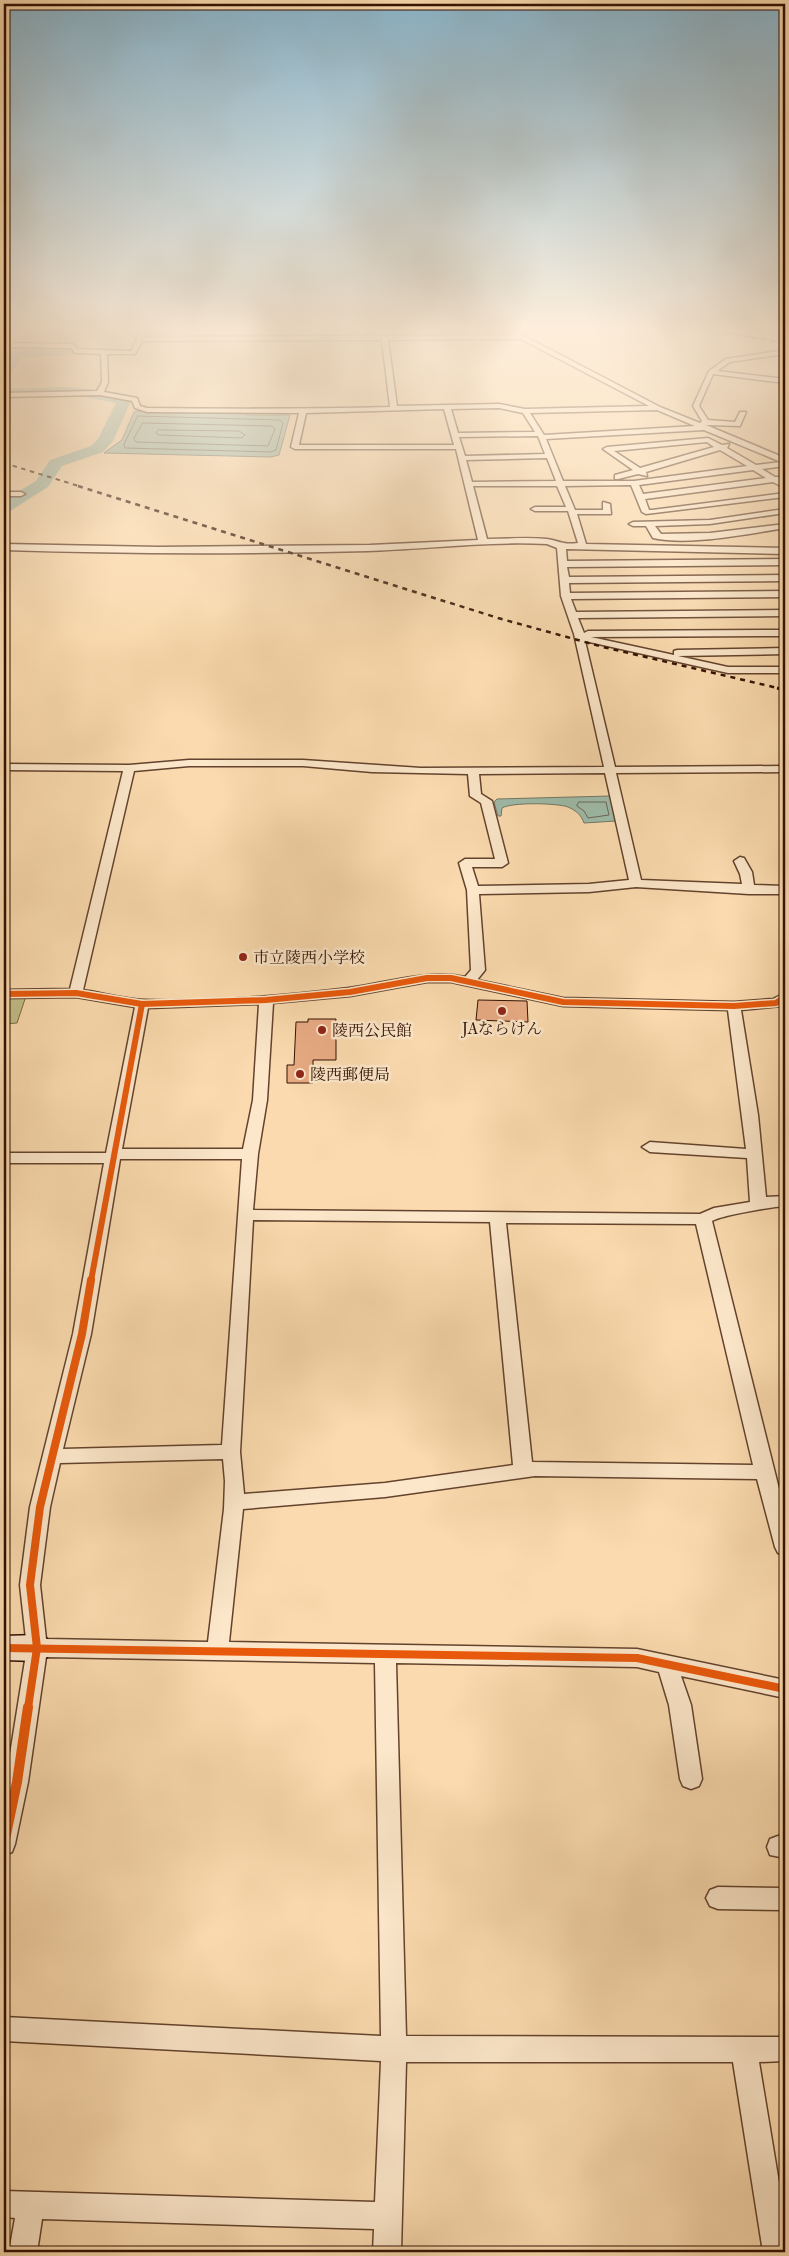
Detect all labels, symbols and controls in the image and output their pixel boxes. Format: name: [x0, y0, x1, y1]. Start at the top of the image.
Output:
place label: 市立陵西小学校: [253, 948, 365, 967]
marker: 市立陵西小学校: [237, 951, 249, 963]
marker: JAならけん: [496, 1005, 508, 1017]
place label: JAならけん: [460, 1019, 542, 1038]
place label: 陵西公民館: [332, 1021, 412, 1040]
marker: 陵西公民館: [316, 1024, 328, 1036]
place label: 陵西郵便局: [310, 1065, 390, 1084]
marker: 陵西郵便局: [294, 1068, 306, 1080]

